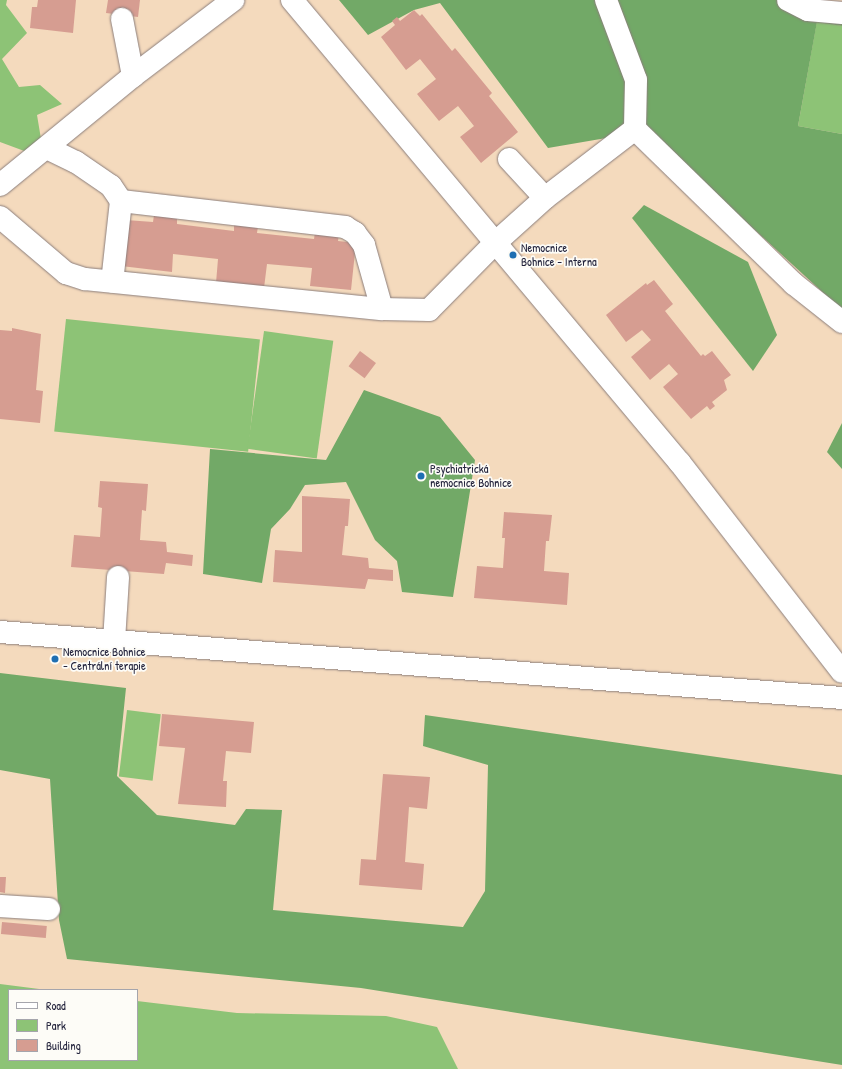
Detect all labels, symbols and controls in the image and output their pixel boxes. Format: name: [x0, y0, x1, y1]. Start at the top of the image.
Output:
place label: Nemocnice Bohnice - Interna: [521, 241, 597, 269]
marker: Nemocnice Bohnice - Interna: [508, 250, 518, 260]
place label: Psychiatrická nemocnice Bohnice: [430, 462, 512, 490]
marker: Psychiatrická nemocnice Bohnice: [415, 470, 427, 482]
place label: Nemocnice Bohnice - Centrální terapie: [63, 645, 146, 673]
marker: Nemocnice Bohnice - Centrální terapie: [50, 654, 60, 664]
legend: [8, 989, 138, 1061]
text: Road: [46, 997, 66, 1014]
text: Park: [46, 1017, 66, 1034]
text: Building: [46, 1037, 81, 1054]

